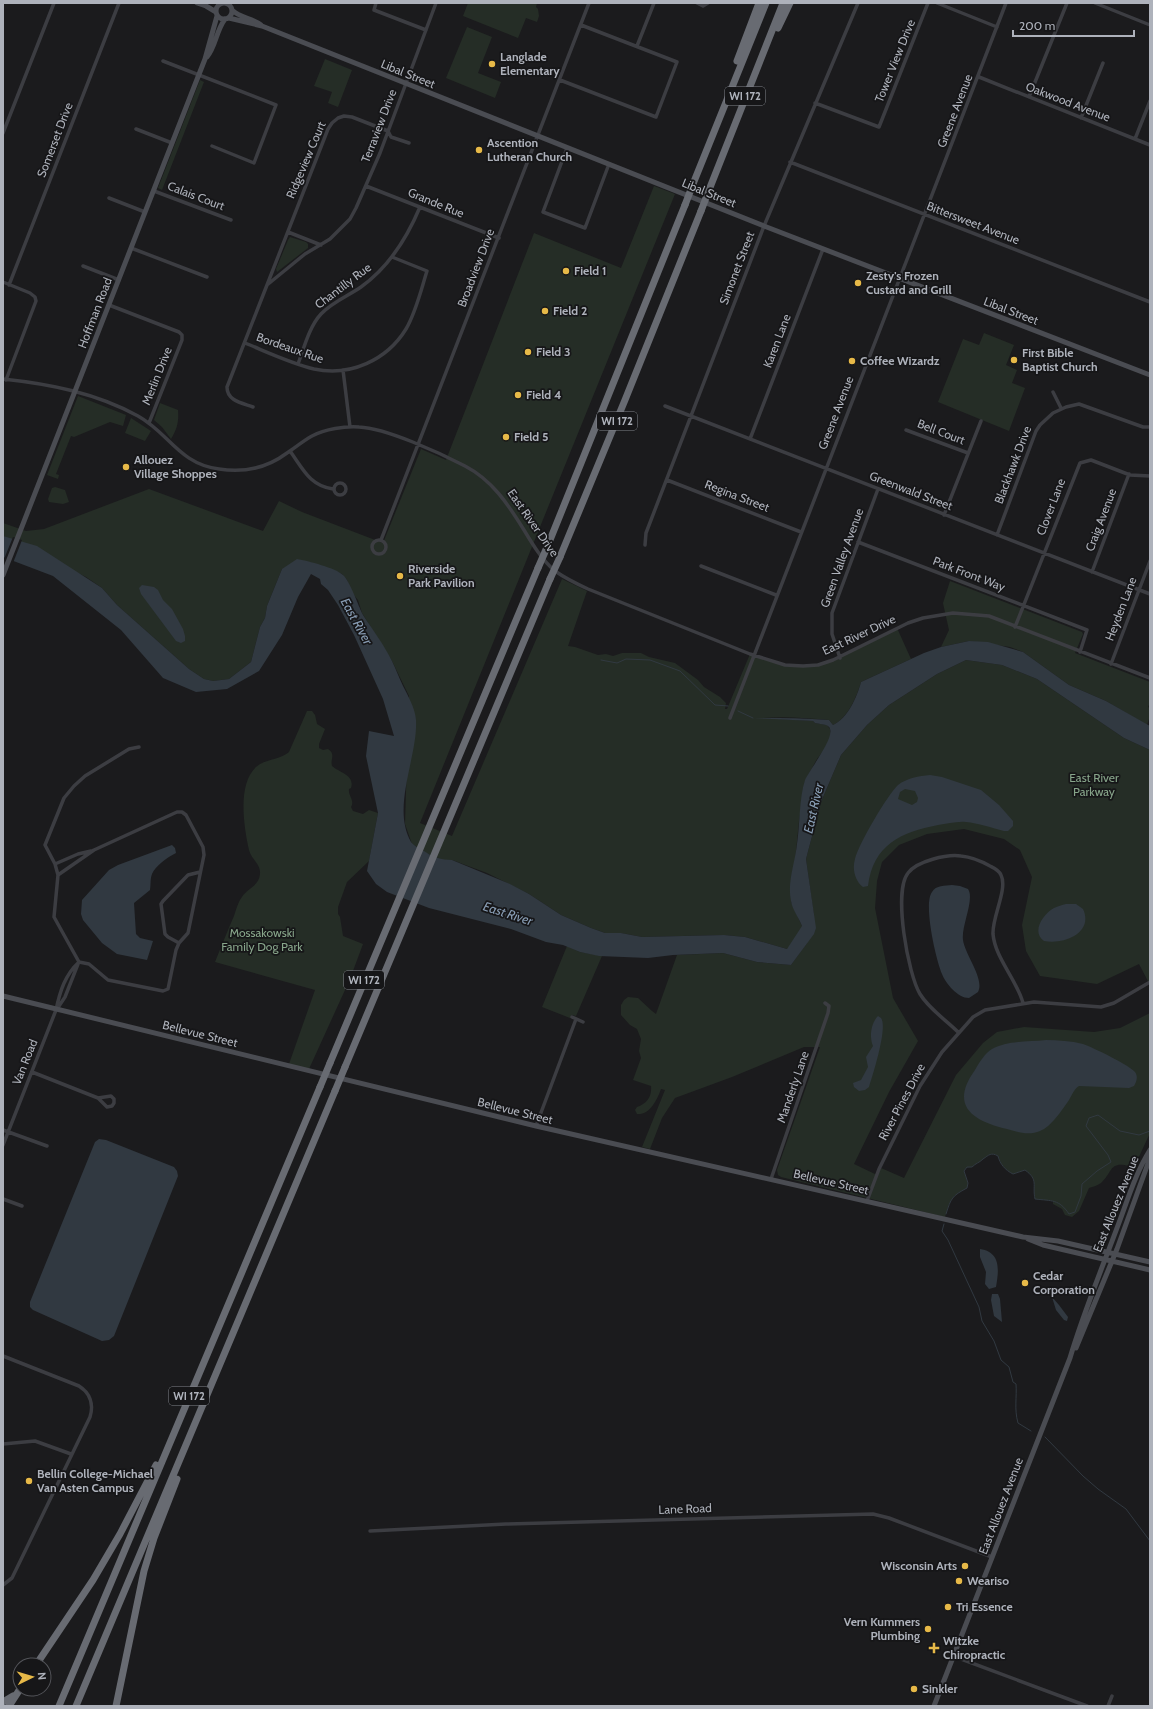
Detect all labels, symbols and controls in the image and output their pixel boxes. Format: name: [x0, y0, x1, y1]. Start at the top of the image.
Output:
scale bar: [1013, 12, 1134, 38]
street label: Tower View Drive: [871, 17, 918, 104]
text: 200 m: [1019, 18, 1055, 33]
place label: Langlade Elementary: [500, 49, 560, 78]
street label: Libal Street: [379, 56, 438, 91]
marker: Langlade Elementary: [487, 59, 497, 69]
street label: Greene Avenue: [934, 72, 975, 150]
street label: Oakwood Avenue: [1024, 78, 1113, 125]
street label: Terraview Drive: [358, 87, 399, 165]
road number: WI 172: [725, 87, 765, 105]
street label: Somerset Drive: [33, 100, 76, 179]
street label: Ridgeview Court: [283, 119, 329, 201]
place label: Ascention Lutheran Church: [487, 135, 572, 164]
marker: Ascention Lutheran Church: [474, 145, 484, 155]
street label: Libal Street: [680, 175, 739, 210]
street label: Calais Court: [166, 178, 227, 213]
street label: Grande Rue: [406, 184, 466, 221]
street label: Bittersweet Avenue: [925, 198, 1022, 247]
street label: Broadview Drive: [454, 227, 497, 309]
street label: Simonet Street: [716, 229, 757, 306]
street label: Chantilly Rue: [312, 260, 374, 312]
place label: Field 1: [574, 263, 606, 278]
marker: Field 1: [561, 266, 571, 276]
place label: Zesty's Frozen Custard and Grill: [866, 268, 952, 297]
street label: Hoffman Road: [74, 275, 115, 350]
marker: Zesty's Frozen Custard and Grill: [853, 278, 863, 288]
street label: Libal Street: [982, 293, 1041, 328]
place label: Field 2: [553, 303, 587, 318]
marker: Field 2: [540, 306, 550, 316]
street label: Karen Lane: [759, 312, 794, 370]
street label: Bordeaux Rue: [255, 329, 326, 366]
place label: Field 3: [536, 344, 570, 359]
street label: Merlin Drive: [138, 345, 175, 407]
place label: First Bible Baptist Church: [1022, 345, 1098, 374]
marker: Field 3: [523, 347, 533, 357]
place label: Coffee Wizardz: [860, 353, 940, 368]
marker: First Bible Baptist Church: [1009, 355, 1019, 365]
marker: Coffee Wizardz: [847, 356, 857, 366]
street label: Greene Avenue: [815, 374, 856, 452]
place label: Field 4: [526, 387, 561, 402]
marker: Field 4: [513, 390, 523, 400]
road number: WI 172: [597, 412, 637, 430]
street label: Bell Court: [915, 416, 967, 447]
street label: Blackhawk Drive: [991, 424, 1034, 506]
place label: Field 5: [514, 429, 548, 444]
marker: Field 5: [501, 432, 511, 442]
place label: Allouez Village Shoppes: [134, 452, 217, 481]
marker: Allouez Village Shoppes: [121, 462, 131, 472]
street label: Greenwald Street: [867, 468, 955, 513]
street label: Regina Street: [703, 476, 772, 515]
street label: Clover Lane: [1033, 476, 1068, 537]
street label: East River Drive: [505, 486, 562, 559]
street label: Craig Avenue: [1082, 486, 1119, 553]
street label: Green Valley Avenue: [817, 506, 866, 609]
street label: Park Front Way: [931, 553, 1007, 594]
place label: Riverside Park Pavilion: [408, 561, 475, 590]
marker: Riverside Park Pavilion: [395, 571, 405, 581]
street label: Heyden Lane: [1101, 575, 1140, 643]
water label: East River: [338, 595, 377, 648]
street label: East River Drive: [820, 611, 898, 658]
park label: East River Parkway: [1069, 770, 1119, 799]
water label: East River: [799, 780, 827, 835]
water label: East River: [481, 898, 536, 929]
park label: Mossakowski Family Dog Park: [221, 925, 303, 954]
road number: WI 172: [344, 971, 384, 989]
street label: Bellevue Street: [161, 1017, 239, 1050]
street label: Van Road: [9, 1037, 40, 1087]
street label: Manderly Lane: [773, 1049, 812, 1125]
street label: River Pines Drive: [875, 1061, 928, 1143]
street label: Bellevue Street: [476, 1094, 554, 1127]
street label: East Allouez Avenue: [1089, 1153, 1142, 1254]
street label: Bellevue Street: [792, 1166, 870, 1197]
place label: Cedar Corporation: [1033, 1268, 1095, 1297]
marker: Cedar Corporation: [1020, 1278, 1030, 1288]
road number: WI 172: [169, 1387, 209, 1405]
street label: East Allouez Avenue: [975, 1455, 1026, 1556]
place label: Bellin College-Michael Van Asten Campus: [37, 1466, 153, 1495]
marker: Bellin College-Michael Van Asten Campus: [24, 1476, 34, 1486]
street label: Lane Road: [658, 1500, 712, 1517]
place label: Wisconsin Arts: [881, 1558, 957, 1573]
marker: Wisconsin Arts: [960, 1561, 970, 1571]
place label: Weariso: [967, 1573, 1009, 1588]
marker: Weariso: [954, 1576, 964, 1586]
place label: Tri Essence: [956, 1599, 1013, 1614]
marker: Tri Essence: [943, 1602, 953, 1612]
place label: Vern Kummers Plumbing: [844, 1614, 920, 1643]
marker: Vern Kummers Plumbing: [923, 1624, 933, 1634]
place label: Witzke Chiropractic: [943, 1633, 1006, 1662]
marker: Witzke Chiropractic: [928, 1642, 940, 1654]
north arrow: [12, 1657, 52, 1697]
text: N: [35, 1672, 49, 1681]
place label: Sinkler: [922, 1681, 957, 1696]
marker: Sinkler: [909, 1684, 919, 1694]

